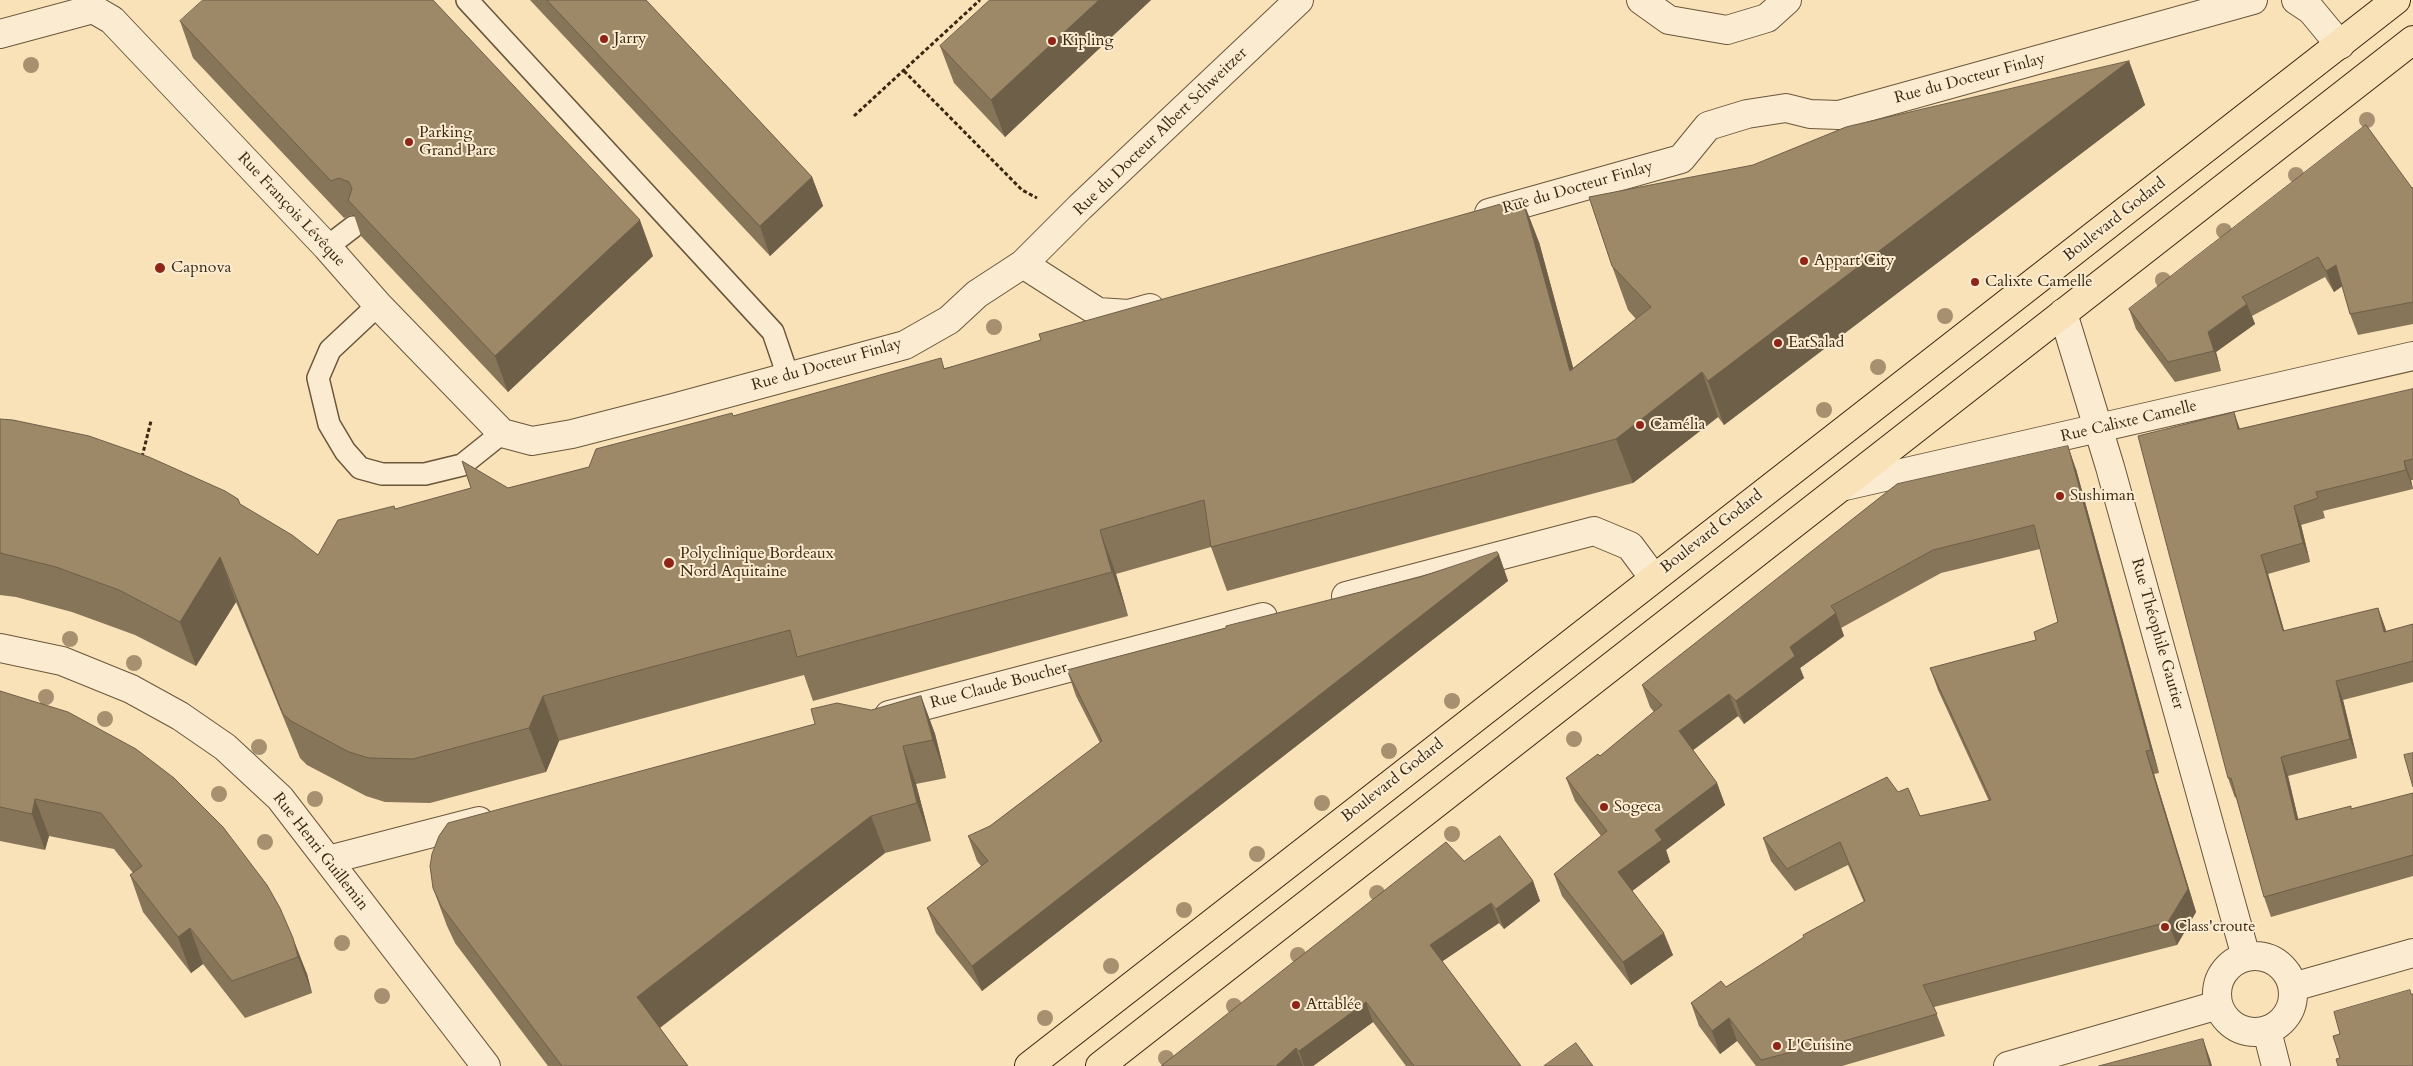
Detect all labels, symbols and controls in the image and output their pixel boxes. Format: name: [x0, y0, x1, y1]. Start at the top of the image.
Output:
place label: Jarry: [614, 29, 646, 49]
place label: Kipling: [1062, 31, 1114, 51]
marker: Jarry: [598, 33, 610, 45]
marker: Kipling: [1046, 35, 1058, 47]
street label: Rue du Docteur Albert Schweitzer: [1070, 44, 1252, 220]
street label: Rue du Docteur Finlay: [1892, 50, 2048, 108]
place label: Parking Grand Parc: [419, 123, 496, 161]
marker: Parking Grand Parc: [403, 136, 415, 148]
street label: Rue François Lévêque: [233, 149, 349, 271]
street label: Rue du Docteur Finlay: [1501, 157, 1655, 219]
street label: Boulevard Godard: [2060, 174, 2170, 266]
place label: Appart'City: [1814, 251, 1894, 271]
marker: Appart'City: [1798, 255, 1810, 267]
place label: Capnova: [171, 258, 231, 278]
marker: Capnova: [153, 261, 167, 275]
place label: Calixte Camelle: [1985, 272, 2093, 292]
marker: Calixte Camelle: [1969, 276, 1981, 288]
place label: EatSalad: [1788, 333, 1844, 353]
street label: Rue du Docteur Finlay: [750, 334, 904, 396]
marker: EatSalad: [1772, 337, 1784, 349]
street label: Rue Calixte Camelle: [2059, 397, 2199, 447]
place label: Camélia: [1650, 415, 1705, 435]
marker: Camélia: [1634, 419, 1646, 431]
street label: Boulevard Godard: [1657, 486, 1767, 578]
place label: Sushiman: [2070, 486, 2135, 506]
marker: Sushiman: [2054, 490, 2066, 502]
place label: Polyclinique Bordeaux Nord Aquitaine: [680, 544, 834, 582]
marker: Polyclinique Bordeaux Nord Aquitaine: [662, 556, 676, 570]
street label: Rue Théophile Gautier: [2126, 556, 2188, 712]
street label: Rue Claude Boucher: [928, 658, 1070, 714]
street label: Boulevard Godard: [1338, 735, 1448, 827]
street label: Rue Henri Guillemin: [268, 789, 372, 915]
place label: Sogeca: [1614, 797, 1661, 817]
marker: Sogeca: [1598, 801, 1610, 813]
place label: Class'croute: [2175, 917, 2255, 937]
marker: Class'croute: [2159, 921, 2171, 933]
place label: Attablée: [1306, 995, 1362, 1015]
marker: Attablée: [1290, 999, 1302, 1011]
place label: L'Cuisine: [1787, 1036, 1852, 1056]
marker: L'Cuisine: [1771, 1040, 1783, 1052]

